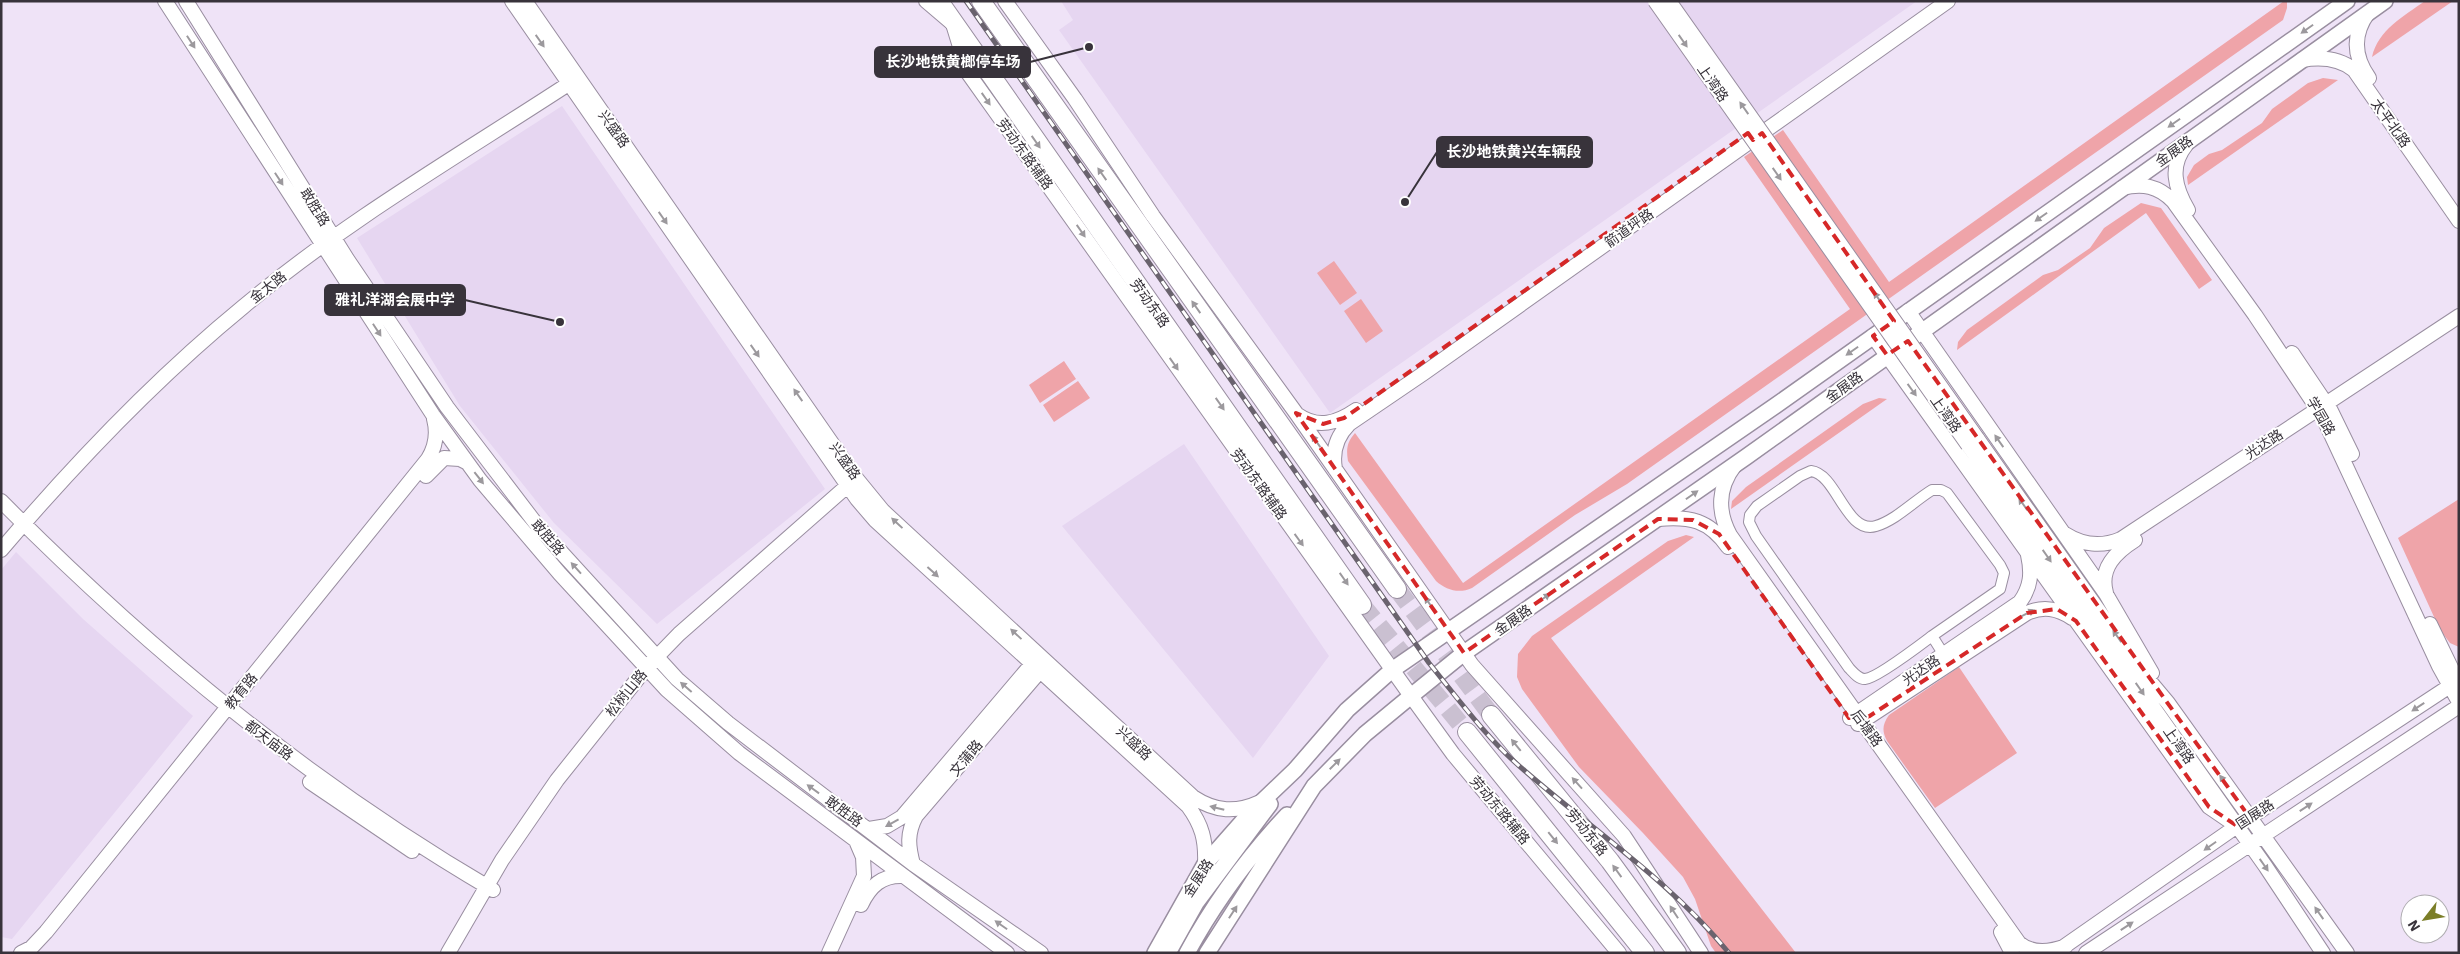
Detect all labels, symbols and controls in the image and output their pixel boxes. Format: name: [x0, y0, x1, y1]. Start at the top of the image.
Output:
one-way arrow: [2301, 24, 2314, 35]
one-way arrow: [535, 34, 545, 48]
one-way arrow: [1678, 34, 1688, 48]
one-way arrow: [186, 36, 196, 49]
callout: 长沙地铁黄榔停车场: [875, 47, 1030, 77]
text: 长沙地铁黄榔停车场: [885, 52, 1021, 71]
street label: 上湾路: [1694, 61, 1732, 105]
one-way arrow: [981, 93, 991, 106]
street label: 太平北路: [2368, 95, 2414, 151]
one-way arrow: [1739, 101, 1749, 115]
street label: 兴盛路: [595, 107, 633, 151]
street label: 劳动东路辅路: [993, 115, 1057, 193]
one-way arrow: [2167, 118, 2181, 128]
street label: 金展路: [2152, 132, 2196, 170]
one-way arrow: [1031, 135, 1041, 149]
callout: 长沙地铁黄兴车辆段: [1437, 137, 1592, 167]
text: 长沙地铁黄兴车辆段: [1446, 142, 1582, 161]
one-way arrow: [1097, 167, 1107, 181]
one-way arrow: [1772, 167, 1782, 181]
one-way arrow: [274, 172, 284, 186]
street label: 敢胜路: [296, 184, 334, 230]
street label: 箭道坪路: [1601, 205, 1657, 251]
one-way arrow: [658, 211, 668, 225]
one-way arrow: [2034, 212, 2048, 222]
one-way arrow: [1076, 224, 1086, 238]
street label: 金太路: [246, 267, 290, 307]
street label: 劳动东路: [1127, 275, 1173, 331]
callout: 雅礼洋湖会展中学: [325, 285, 465, 315]
text: 雅礼洋湖会展中学: [335, 290, 455, 309]
one-way arrow: [1873, 291, 1883, 305]
one-way arrow: [1191, 300, 1201, 314]
one-way arrow: [372, 323, 382, 337]
one-way arrow: [750, 345, 760, 358]
one-way arrow: [1845, 346, 1858, 356]
one-way arrow: [1169, 357, 1179, 371]
street label: 金展路: [1822, 367, 1866, 407]
one-way arrow: [1907, 383, 1917, 397]
one-way arrow: [793, 388, 803, 401]
street label: 上湾路: [1927, 392, 1965, 436]
street label: 学园路: [2303, 393, 2339, 439]
one-way arrow: [1215, 397, 1225, 410]
street label: 光达路: [2241, 425, 2287, 463]
one-way arrow: [1311, 435, 1321, 448]
one-way arrow: [1994, 435, 2004, 448]
street label: 兴盛路: [826, 439, 864, 483]
street label: 劳动东路辅路: [1227, 445, 1291, 523]
one-way arrow: [473, 471, 484, 484]
one-way arrow: [1685, 490, 1699, 500]
one-way arrow: [2018, 497, 2028, 510]
street label: 敢胜路: [527, 515, 569, 559]
one-way arrow: [891, 517, 903, 529]
one-way arrow: [1293, 533, 1303, 546]
one-way arrow: [2042, 550, 2052, 563]
one-way arrow: [570, 562, 582, 574]
one-way arrow: [926, 567, 939, 578]
one-way arrow: [1339, 573, 1349, 586]
one-way arrow: [1537, 593, 1551, 603]
one-way arrow: [1424, 596, 1434, 610]
street label: 金展路: [1491, 601, 1535, 639]
one-way arrow: [2020, 609, 2035, 618]
one-way arrow: [1011, 628, 1023, 640]
one-way arrow: [2112, 629, 2122, 643]
street label: 光达路: [1899, 651, 1943, 689]
street label: 松树山路: [601, 666, 651, 720]
street label: 教育路: [221, 669, 261, 713]
one-way arrow: [681, 681, 693, 693]
one-way arrow: [2135, 682, 2145, 696]
one-way arrow: [2411, 703, 2425, 712]
street label: 后塘路: [1847, 706, 1887, 750]
street label: 都天庙路: [241, 716, 297, 764]
street label: 兴盛路: [1113, 722, 1155, 764]
street label: 上湾路: [2160, 723, 2198, 767]
street label: 文蒲路: [946, 736, 986, 780]
one-way arrow: [1510, 738, 1521, 751]
one-way arrow: [1329, 759, 1341, 771]
street label: 劳动东路辅路: [1466, 772, 1534, 848]
one-way arrow: [2219, 774, 2229, 788]
one-way arrow: [1571, 777, 1583, 789]
one-way arrow: [807, 783, 820, 794]
street label: 敢胜路: [822, 791, 866, 831]
street label: 国展路: [2232, 795, 2278, 833]
one-way arrow: [2299, 802, 2313, 812]
one-way arrow: [1209, 804, 1224, 812]
street label: 劳动东路: [1562, 805, 1612, 859]
one-way arrow: [885, 818, 899, 827]
one-way arrow: [1547, 831, 1558, 844]
one-way arrow: [2204, 840, 2217, 851]
street label: 金展路: [1179, 855, 1217, 901]
one-way arrow: [2259, 858, 2269, 872]
one-way arrow: [1612, 865, 1623, 878]
north arrow: [2400, 894, 2450, 944]
one-way arrow: [1228, 905, 1238, 918]
one-way arrow: [1669, 905, 1679, 919]
one-way arrow: [2314, 906, 2324, 920]
text: N: [2404, 917, 2424, 935]
one-way arrow: [995, 920, 1008, 930]
one-way arrow: [2120, 921, 2133, 931]

